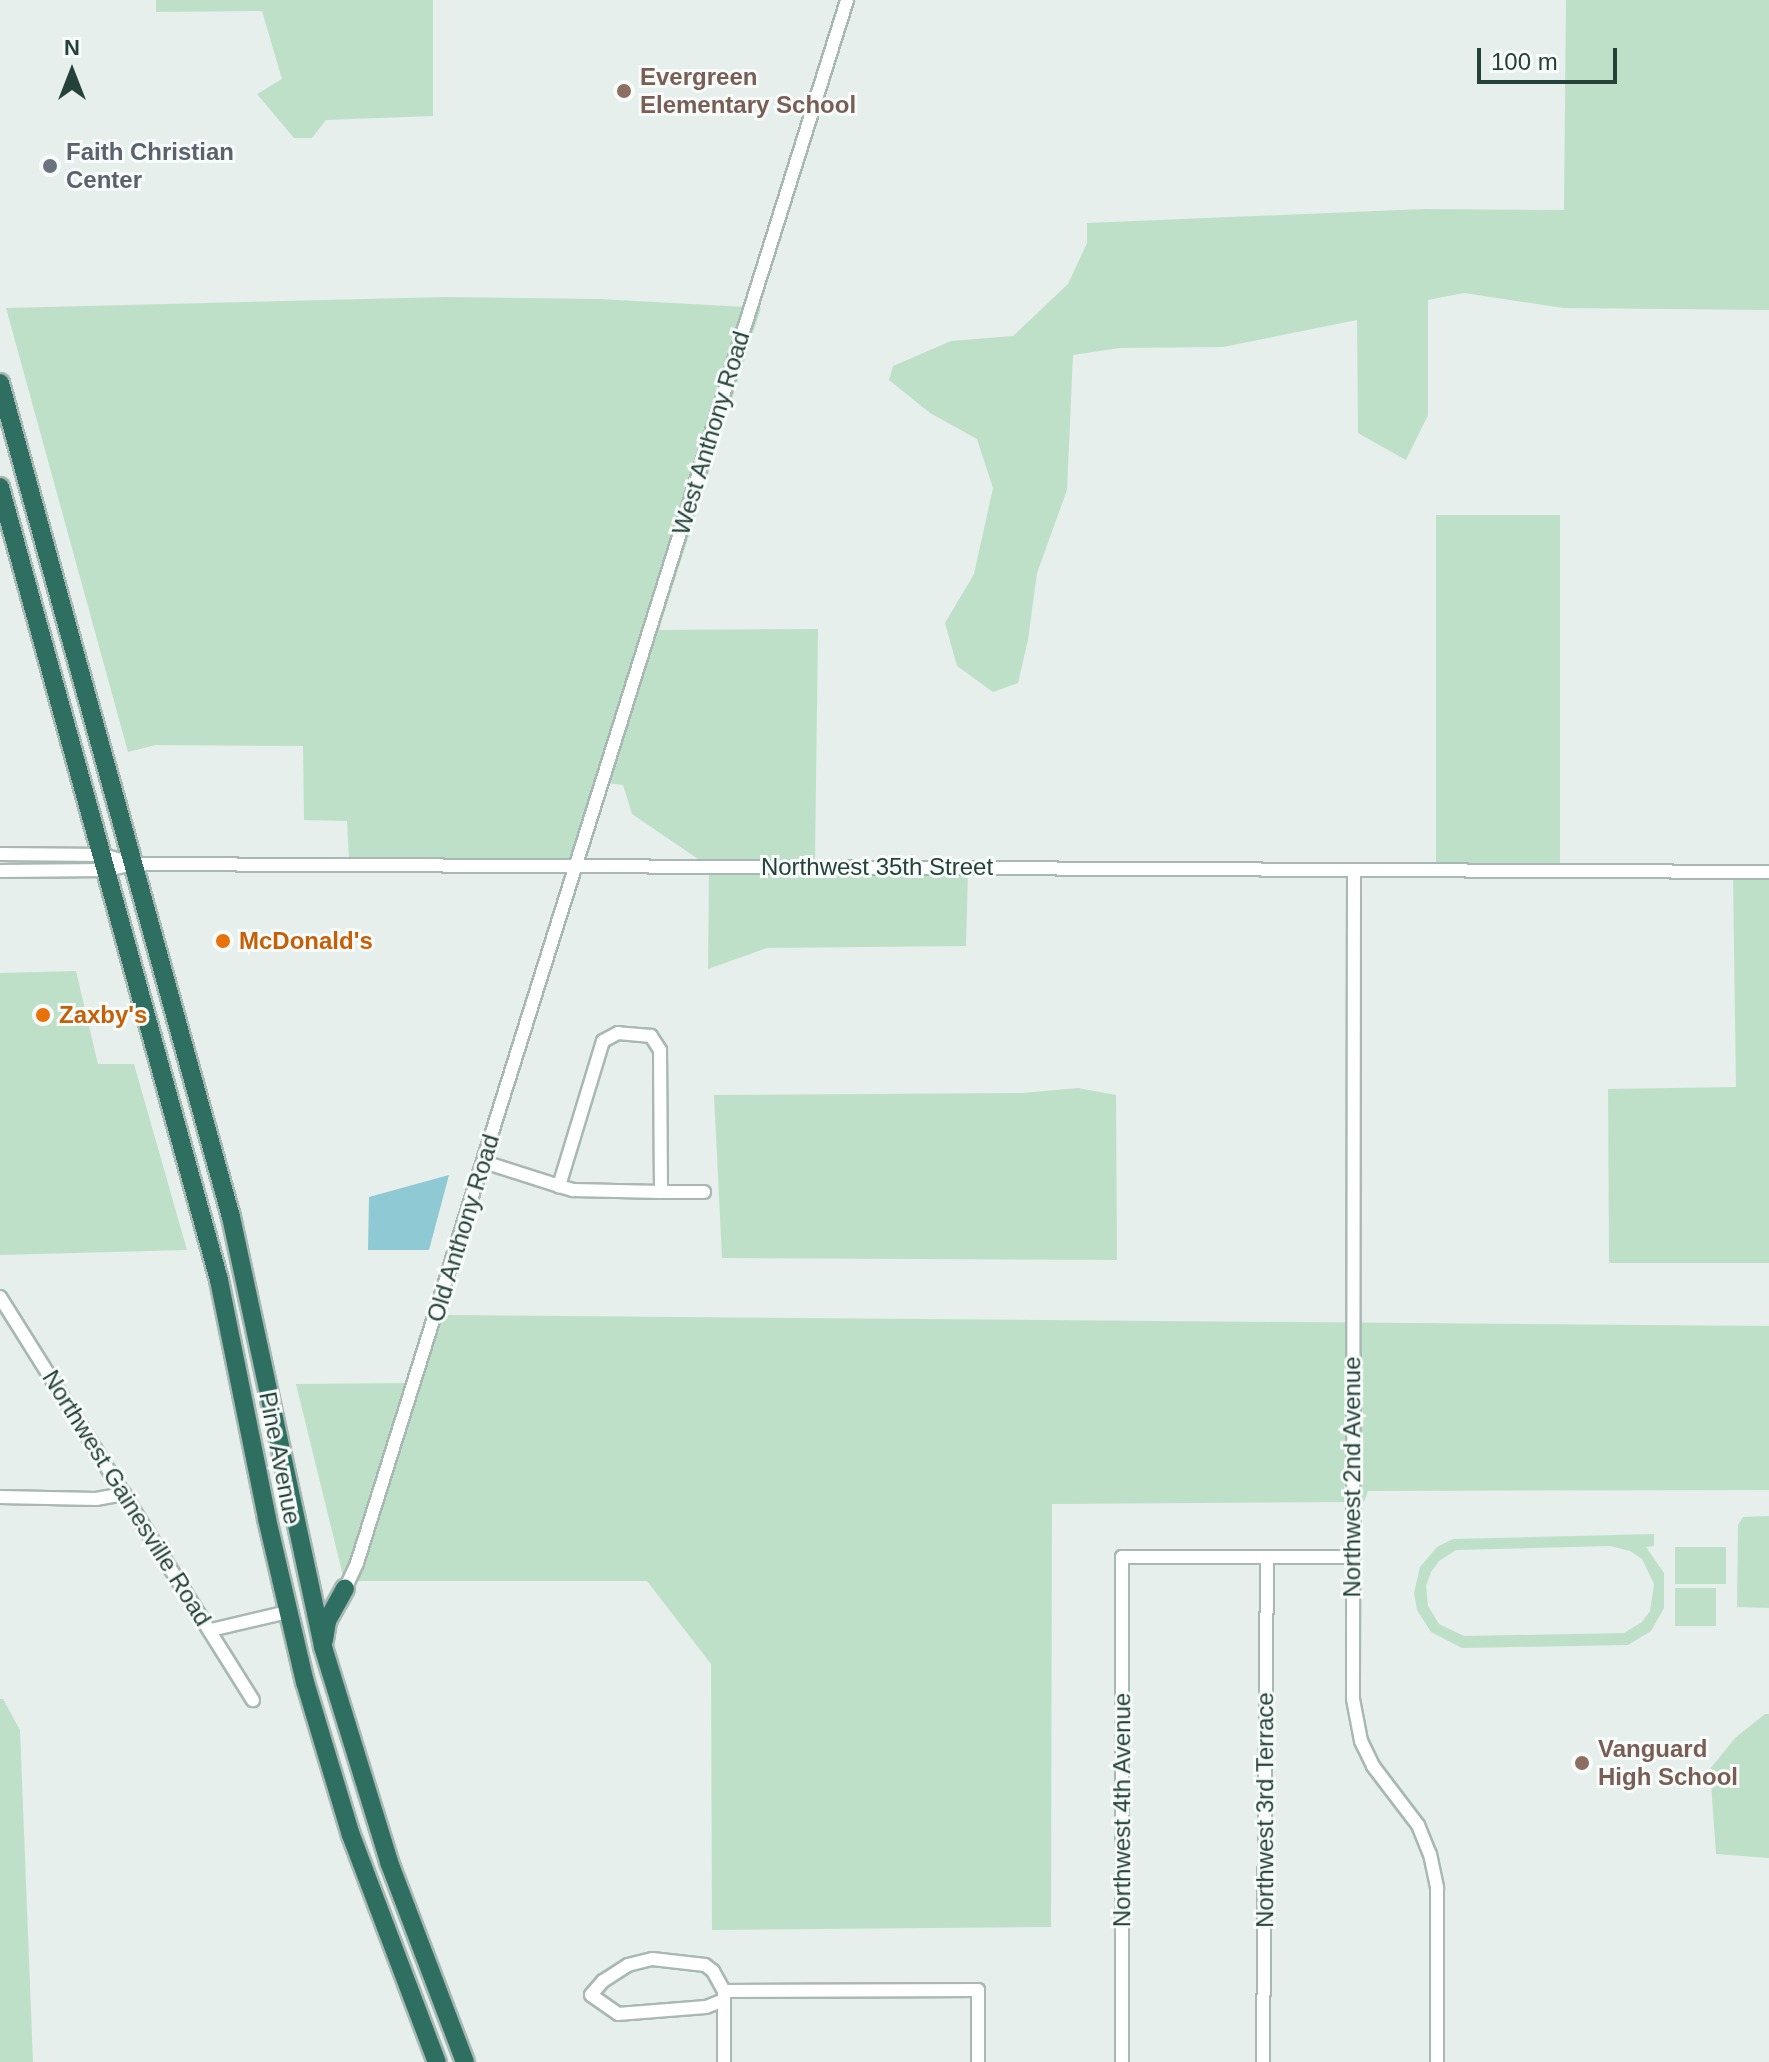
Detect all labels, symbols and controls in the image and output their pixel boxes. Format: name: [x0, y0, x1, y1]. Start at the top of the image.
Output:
north arrow: [32, 32, 112, 112]
scale bar: [1481, 32, 1621, 82]
text: N: [64, 35, 80, 60]
text: 100 m: [1491, 48, 1558, 75]
place label: Evergreen Elementary School: [640, 63, 856, 119]
marker: Evergreen Elementary School: [615, 82, 633, 100]
place label: Faith Christian Center: [66, 138, 234, 194]
marker: Faith Christian Center: [41, 157, 59, 175]
street label: West Anthony Road: [666, 327, 756, 539]
street label: Northwest 35th Street: [761, 853, 993, 881]
place label: McDonald's: [239, 927, 373, 955]
marker: McDonald's: [214, 932, 232, 950]
place label: Zaxby's: [59, 1001, 147, 1029]
marker: Zaxby's: [34, 1006, 52, 1024]
street label: Old Anthony Road: [421, 1130, 505, 1326]
street label: Northwest 2nd Avenue: [1338, 1356, 1366, 1598]
street label: Northwest Gainesville Road: [36, 1365, 218, 1631]
street label: Pine Avenue: [253, 1389, 307, 1527]
street label: Northwest 4th Avenue: [1108, 1692, 1136, 1928]
street label: Northwest 3rd Terrace: [1251, 1692, 1279, 1928]
place label: Vanguard High School: [1598, 1735, 1738, 1791]
marker: Vanguard High School: [1573, 1754, 1591, 1772]

